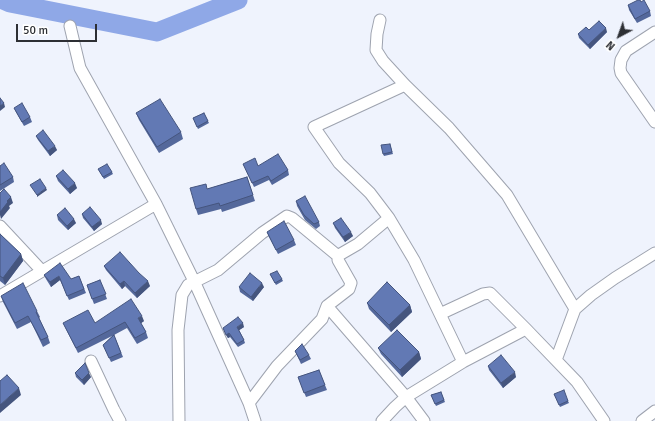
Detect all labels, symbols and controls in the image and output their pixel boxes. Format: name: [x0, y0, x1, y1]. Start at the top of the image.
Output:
scale bar: [18, 16, 99, 42]
north arrow: [599, 16, 639, 56]
text: 50 m: [23, 23, 48, 38]
text: N: [604, 38, 618, 53]

